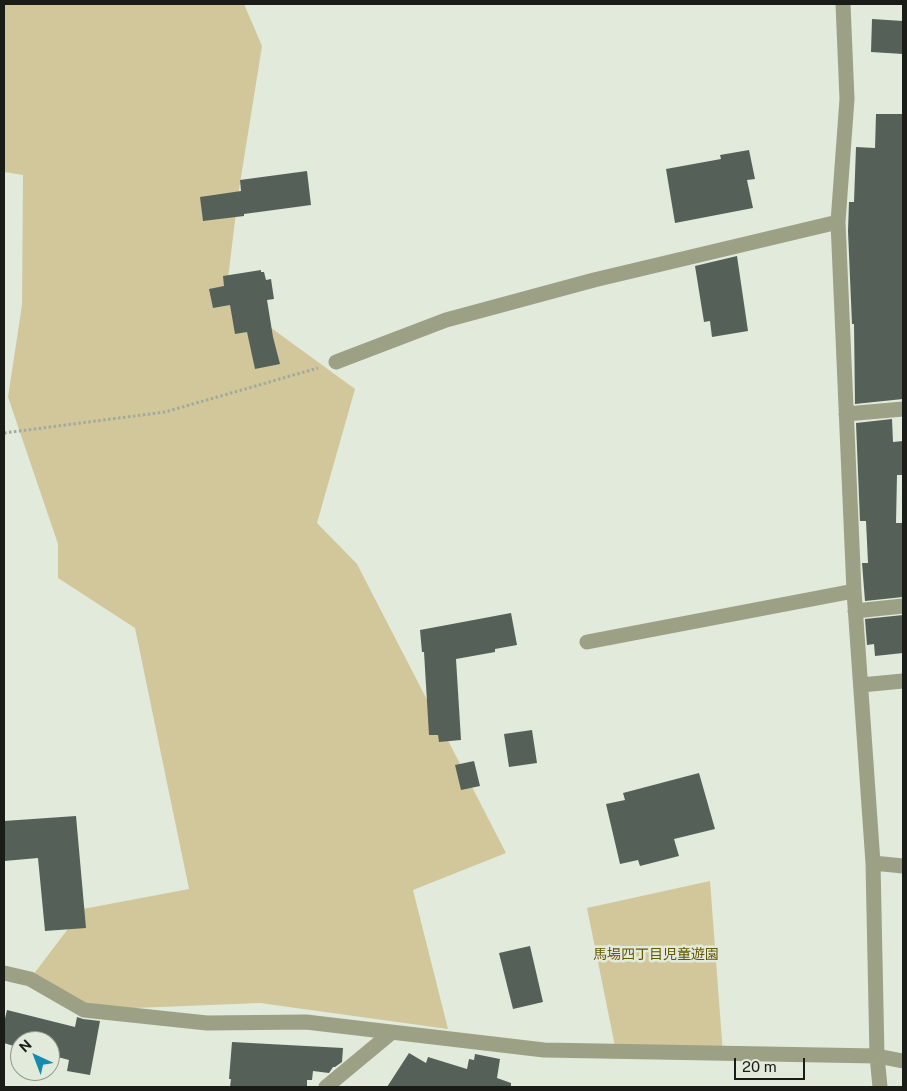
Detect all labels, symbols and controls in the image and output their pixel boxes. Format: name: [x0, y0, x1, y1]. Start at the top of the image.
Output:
park label: 馬場四丁目児童遊園: [593, 947, 719, 963]
north arrow: [10, 1031, 60, 1081]
text: N: [16, 1036, 35, 1055]
scale bar: [737, 1048, 808, 1080]
text: 20 m: [742, 1058, 777, 1075]

